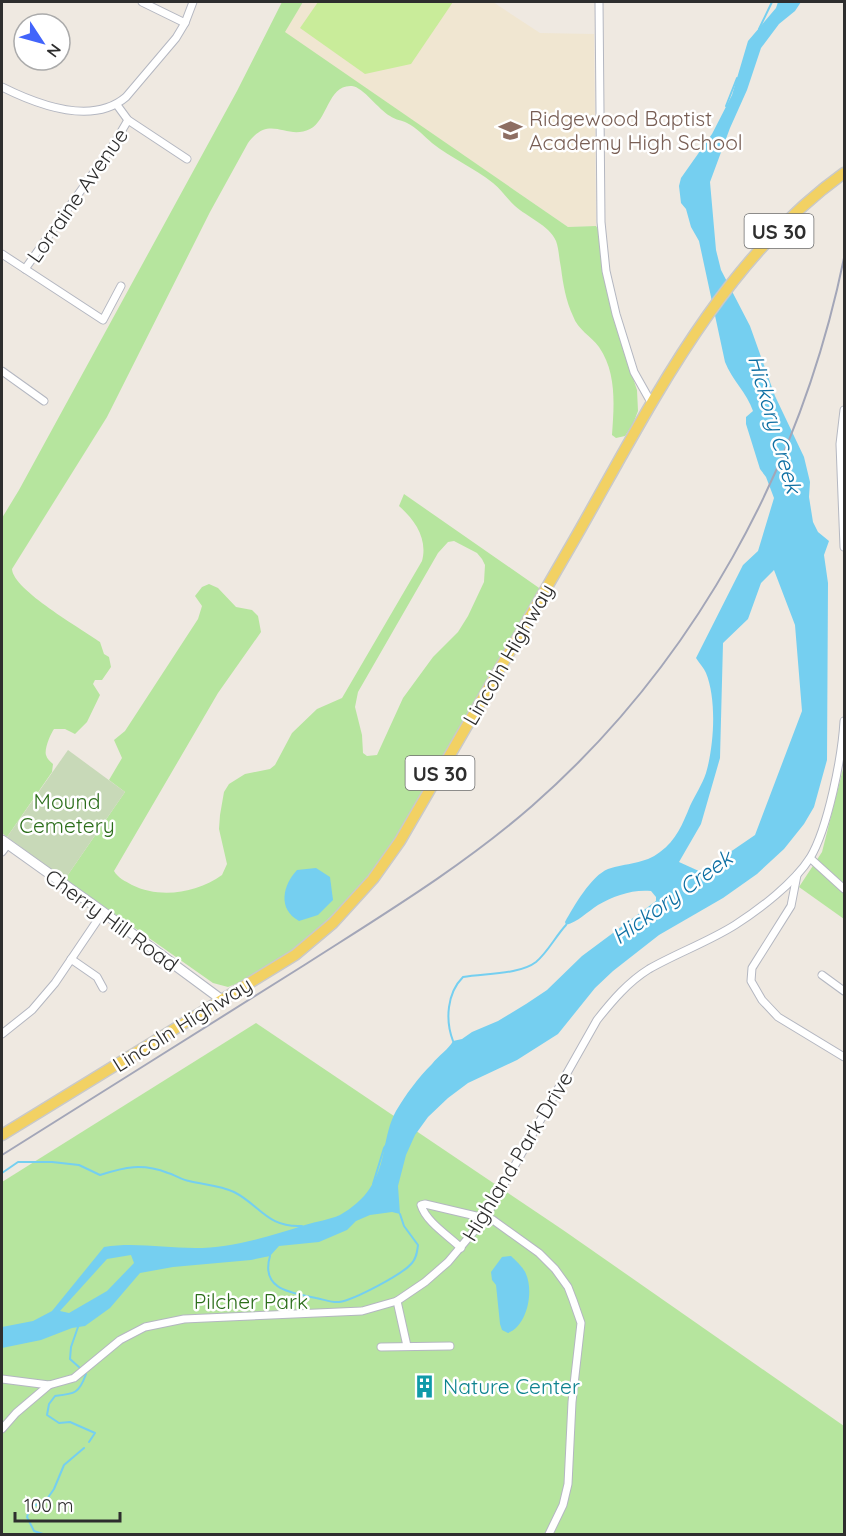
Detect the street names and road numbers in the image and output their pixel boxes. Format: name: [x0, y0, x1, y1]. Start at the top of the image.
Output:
street label: Lorraine Avenue: [21, 123, 133, 267]
road number: US 30: [744, 214, 814, 248]
street label: Lincoln Highway: [457, 579, 559, 729]
road number: US 30: [406, 756, 474, 790]
street label: Cherry Hill Road: [40, 863, 184, 977]
street label: Lincoln Highway: [108, 971, 256, 1077]
street label: Highland Park Drive: [456, 1066, 578, 1246]

